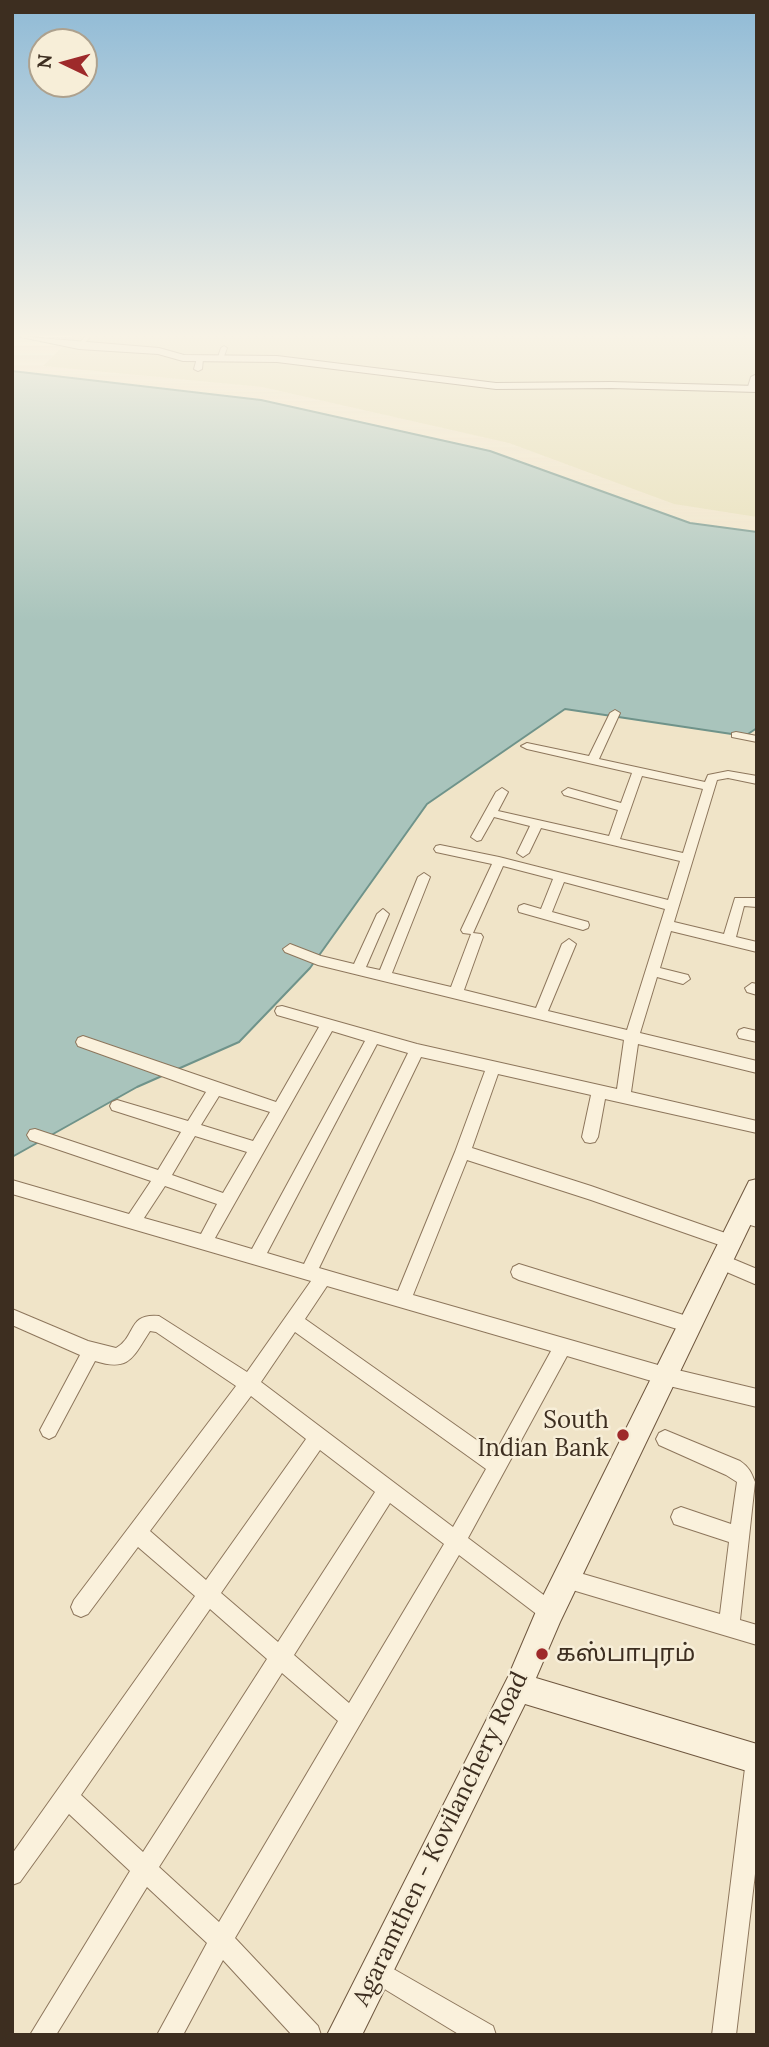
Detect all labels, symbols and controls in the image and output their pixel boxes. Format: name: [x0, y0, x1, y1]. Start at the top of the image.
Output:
north arrow: [28, 28, 98, 98]
text: N: [31, 53, 57, 70]
place label: South Indian Bank: [477, 1407, 609, 1463]
marker: South Indian Bank: [615, 1427, 631, 1443]
place label: கஸ்பாபுரம்: [556, 1640, 695, 1668]
marker: கஸ்பாபுரம்: [534, 1646, 550, 1662]
street label: Agaramthen - Kovilanchery Road: [347, 1667, 535, 2011]

